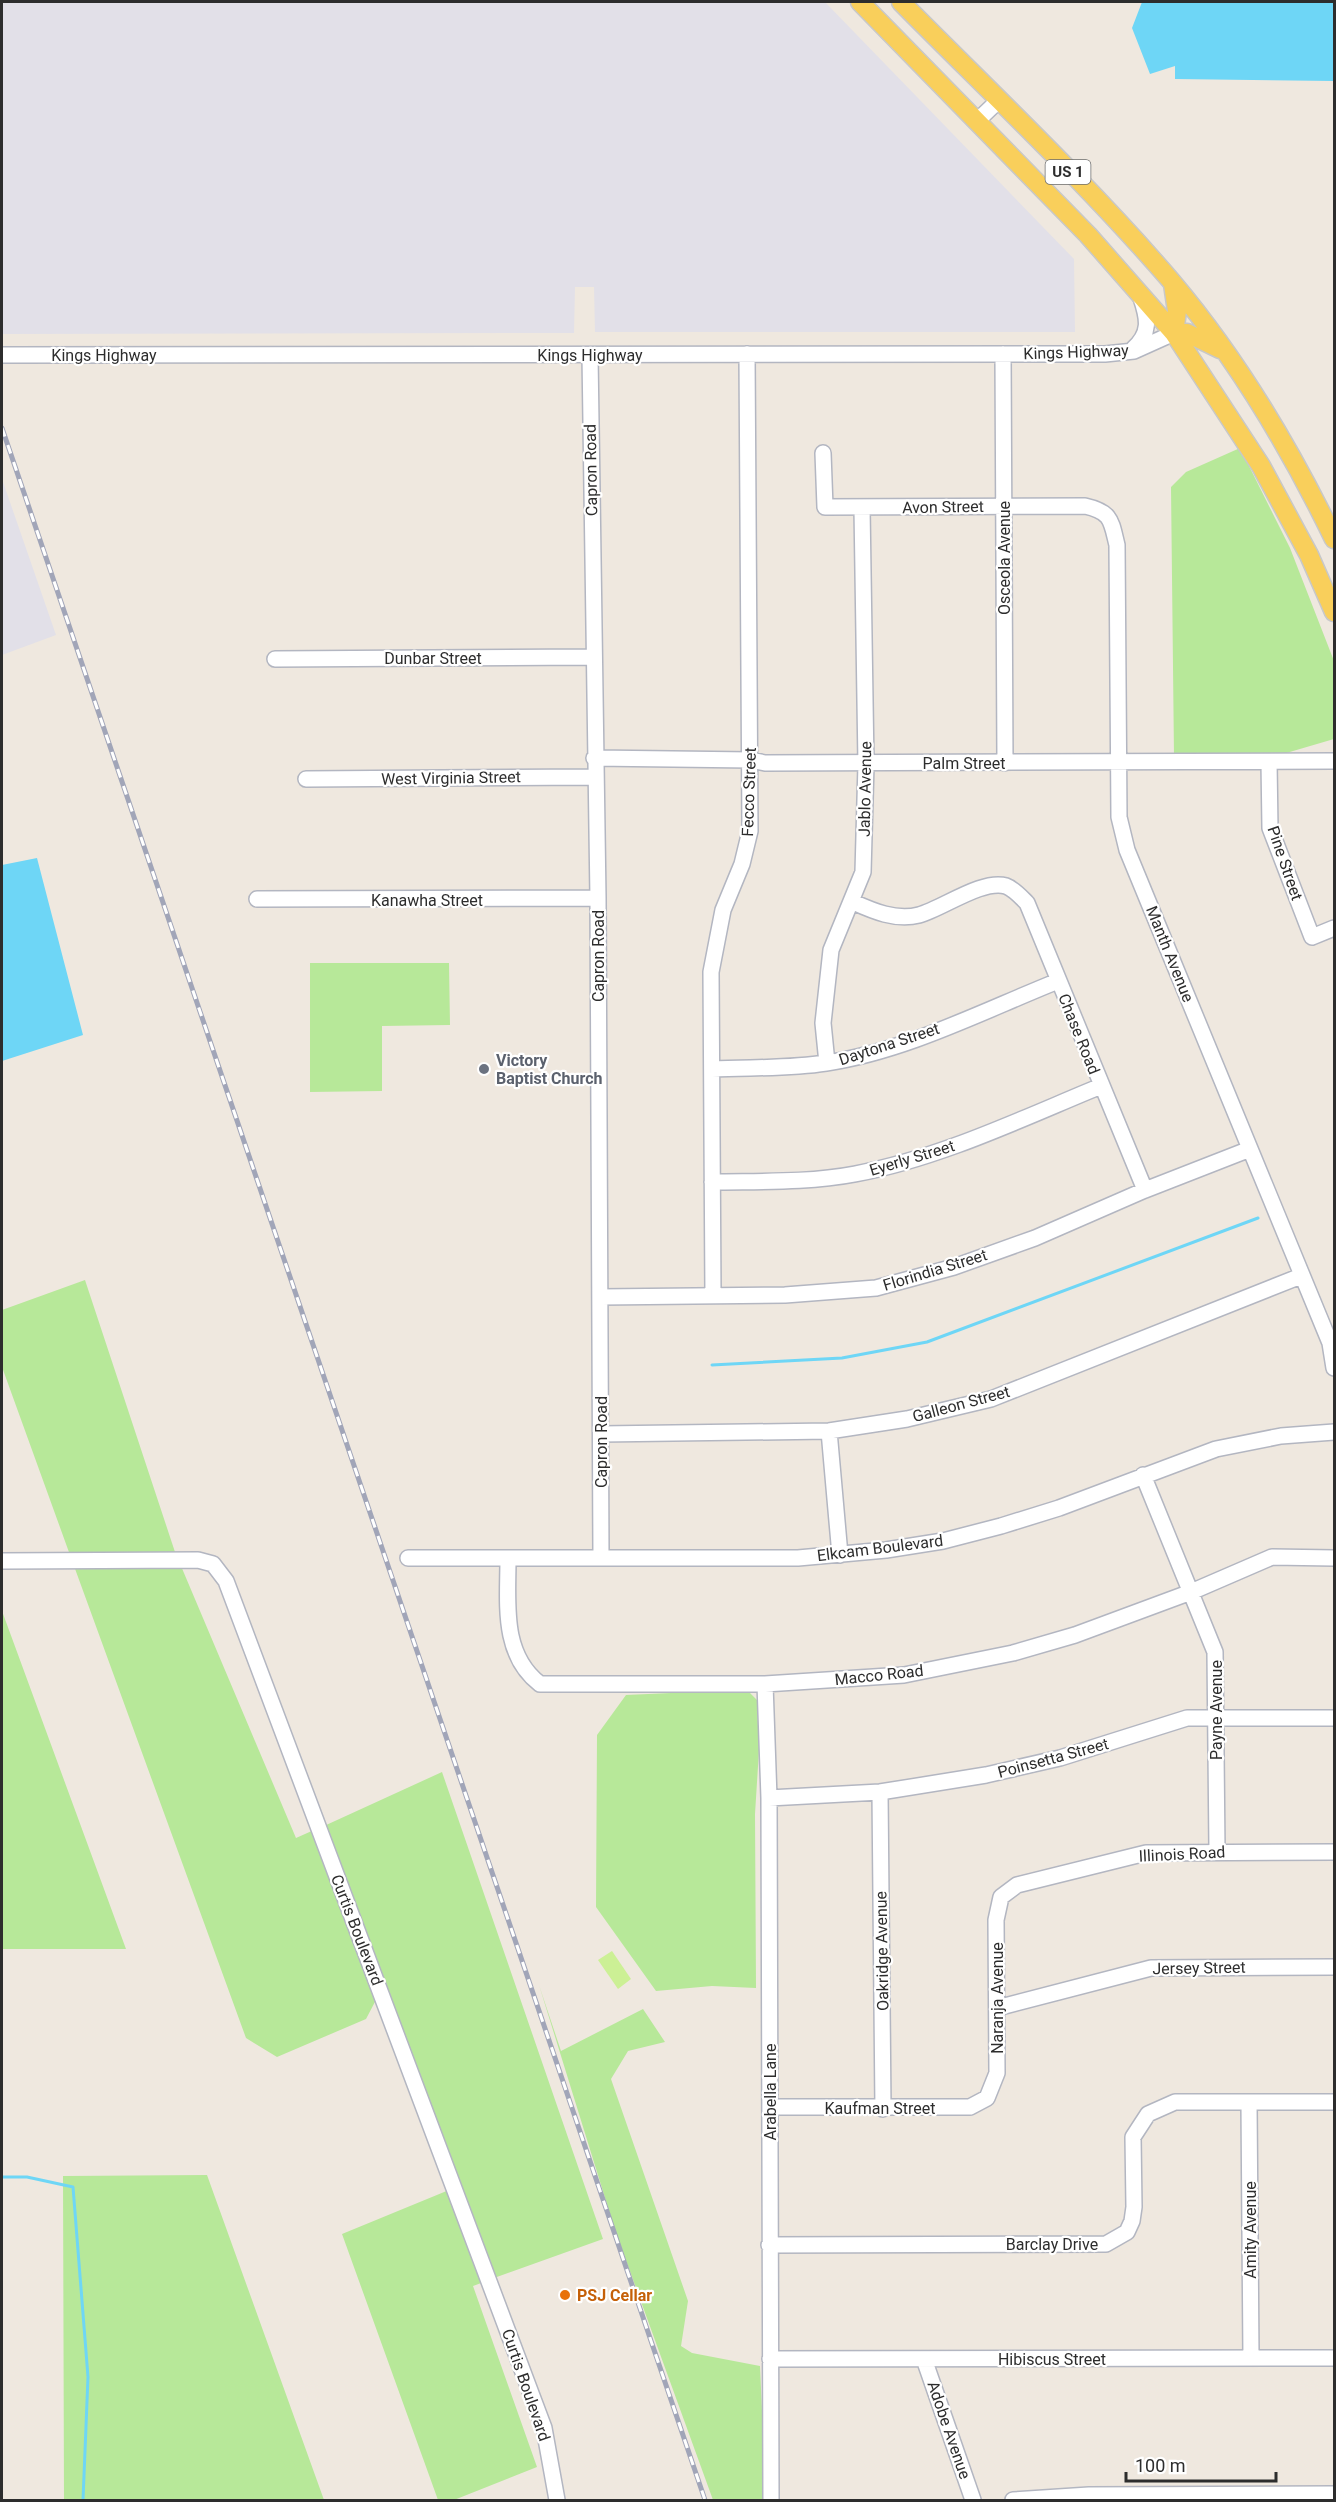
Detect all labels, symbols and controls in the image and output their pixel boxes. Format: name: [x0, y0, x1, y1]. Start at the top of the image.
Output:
road number: US 1: [1046, 160, 1090, 184]
street label: Kings Highway: [1023, 341, 1129, 363]
street label: Kings Highway: [51, 346, 157, 365]
street label: Kings Highway: [537, 346, 643, 365]
street label: Capron Road: [581, 424, 601, 516]
street label: Avon Street: [902, 497, 984, 517]
street label: Osceola Avenue: [995, 501, 1014, 615]
street label: Dunbar Street: [384, 649, 482, 668]
street label: Jablo Avenue: [855, 741, 875, 837]
street label: Fecco Street: [738, 747, 760, 837]
street label: Palm Street: [923, 754, 1005, 773]
street label: West Virginia Street: [381, 767, 521, 789]
street label: Pine Street: [1263, 823, 1307, 903]
street label: Kanawha Street: [371, 891, 483, 910]
street label: Manth Avenue: [1142, 903, 1198, 1005]
street label: Capron Road: [589, 910, 608, 1002]
street label: Chase Road: [1054, 991, 1104, 1077]
street label: Daytona Street: [836, 1019, 942, 1069]
place label: Victory Baptist Church: [496, 1051, 602, 1088]
marker: Victory Baptist Church: [477, 1062, 491, 1076]
street label: Eyerly Street: [867, 1136, 957, 1180]
street label: Florindia Street: [881, 1245, 989, 1295]
street label: Galleon Street: [910, 1382, 1012, 1426]
street label: Capron Road: [592, 1396, 611, 1488]
street label: Elkcam Boulevard: [816, 1531, 944, 1565]
street label: Payne Avenue: [1207, 1660, 1226, 1760]
street label: Macco Road: [834, 1661, 924, 1689]
street label: Poinsetta Street: [996, 1734, 1110, 1782]
street label: Illinois Road: [1138, 1842, 1226, 1866]
street label: Curtis Boulevard: [327, 1872, 387, 1988]
street label: Oakridge Avenue: [871, 1891, 893, 2011]
street label: Naranja Avenue: [988, 1942, 1007, 2054]
street label: Jersey Street: [1152, 1958, 1246, 1978]
street label: Arabella Lane: [761, 2044, 780, 2140]
street label: Kaufman Street: [825, 2099, 935, 2118]
street label: Amity Avenue: [1241, 2181, 1260, 2279]
street label: Barclay Drive: [1006, 2235, 1098, 2254]
place label: PSJ Cellar: [577, 2286, 652, 2305]
marker: PSJ Cellar: [558, 2288, 572, 2302]
street label: Curtis Boulevard: [498, 2326, 554, 2444]
street label: Hibiscus Street: [998, 2350, 1106, 2369]
street label: Adobe Avenue: [923, 2379, 975, 2481]
scale bar: [1126, 2445, 1276, 2483]
text: 100 m: [1135, 2455, 1186, 2476]

